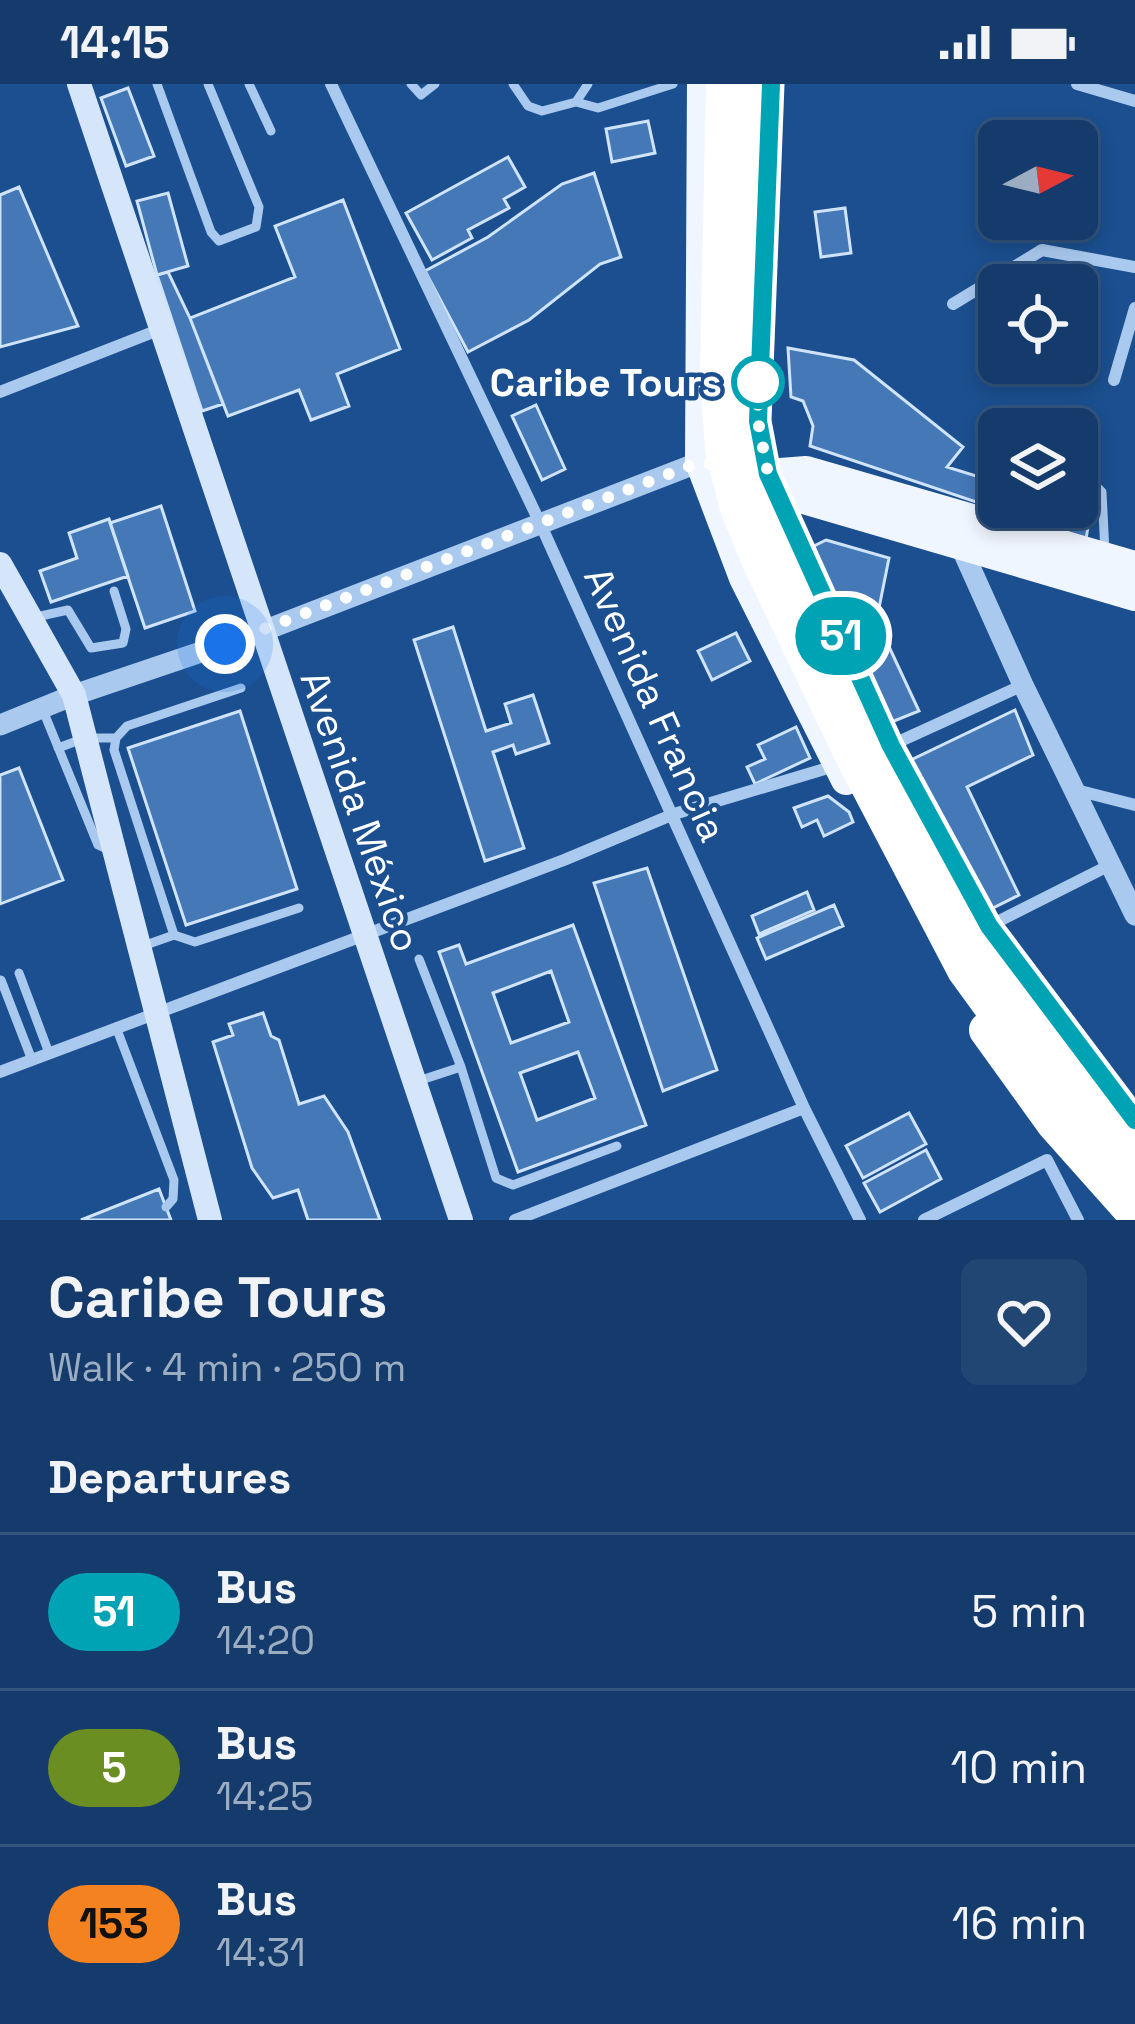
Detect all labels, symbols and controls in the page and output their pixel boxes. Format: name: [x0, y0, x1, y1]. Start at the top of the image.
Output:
text: 14:15: [60, 14, 170, 71]
north arrow: [978, 120, 1098, 240]
map controls: [978, 120, 1098, 528]
button: locate: [978, 264, 1098, 384]
marker: Caribe Tours: [733, 357, 783, 407]
place label: Caribe Tours: [490, 358, 722, 407]
button: layers: [978, 408, 1098, 528]
street label: Avenida Francia: [573, 560, 738, 849]
line badge: 51: [787, 597, 895, 675]
text: 51: [819, 609, 863, 662]
your location: [195, 614, 255, 674]
street label: Avenida México: [290, 664, 432, 958]
button: heart: [961, 1259, 1087, 1385]
text: Caribe Tours: [48, 1261, 387, 1334]
text: Walk · 4 min · 250 m: [48, 1343, 406, 1392]
text: Departures: [48, 1449, 291, 1506]
text: Bus: [216, 1559, 297, 1616]
text: 5 min: [971, 1583, 1087, 1640]
text: 51: [92, 1585, 136, 1638]
text: 14:20: [216, 1616, 315, 1665]
text: Bus: [216, 1715, 297, 1772]
text: 10 min: [950, 1739, 1087, 1796]
text: 5: [101, 1741, 127, 1794]
text: 14:25: [216, 1772, 313, 1821]
text: Bus: [216, 1871, 297, 1928]
text: 16 min: [952, 1895, 1087, 1952]
text: 153: [79, 1897, 149, 1950]
text: 14:31: [216, 1928, 306, 1977]

